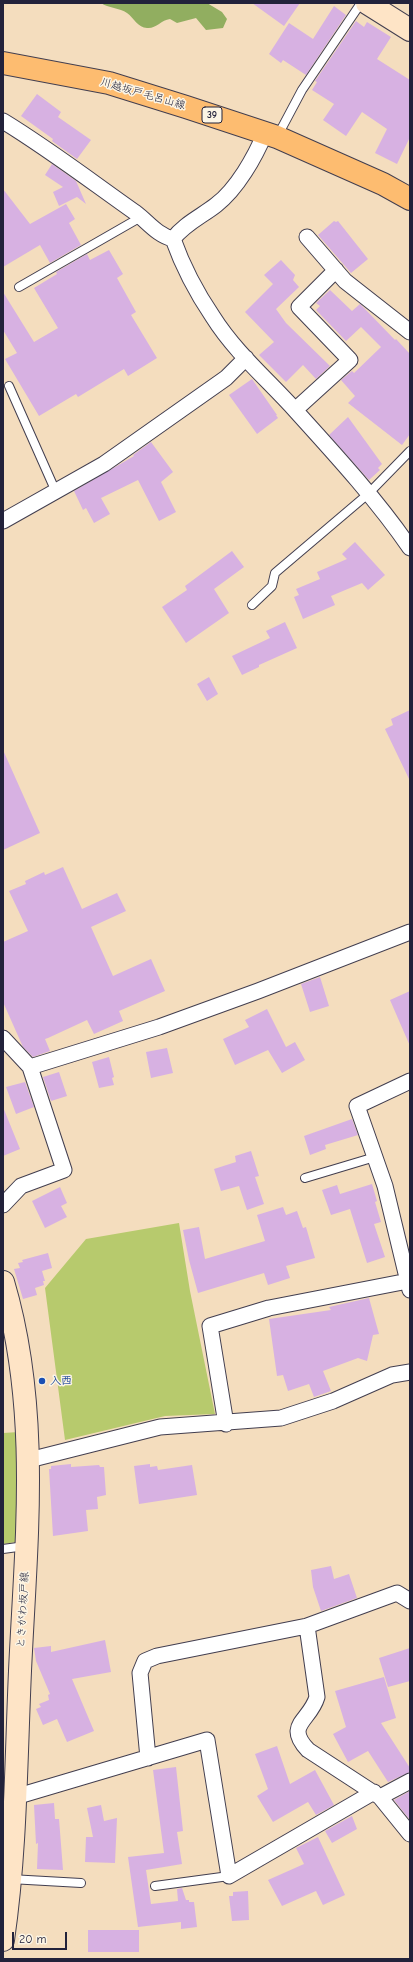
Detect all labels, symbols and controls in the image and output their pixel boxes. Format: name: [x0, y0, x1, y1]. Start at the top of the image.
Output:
street label: 川越坂戸毛呂山線: [99, 76, 187, 112]
road number: 39: [202, 107, 222, 123]
place label: 入西: [50, 1374, 72, 1388]
marker: 入西: [37, 1376, 47, 1386]
street label: ときがわ坂戸線: [14, 1571, 32, 1649]
scale bar: [14, 1924, 69, 1950]
text: 20 m: [19, 1932, 47, 1946]

